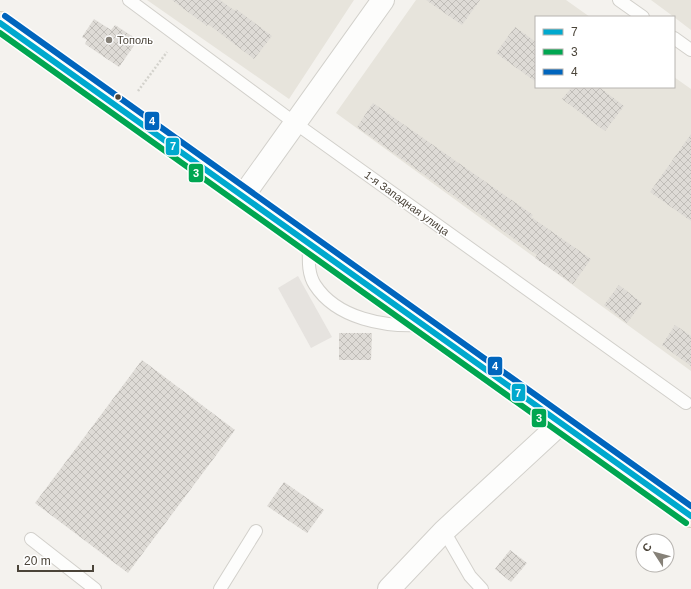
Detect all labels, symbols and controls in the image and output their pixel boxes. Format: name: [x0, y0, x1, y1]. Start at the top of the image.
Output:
legend: [535, 16, 675, 88]
text: 7: [571, 25, 578, 39]
place label: Тополь: [117, 34, 153, 46]
marker: Тополь: [104, 35, 114, 45]
text: 3: [571, 45, 578, 59]
text: 4: [571, 65, 578, 79]
unlabelled marker: [113, 92, 123, 102]
line badge: 4: [144, 111, 160, 131]
text: 4: [149, 115, 156, 127]
line badge: 7: [165, 137, 180, 156]
text: 7: [170, 140, 176, 152]
line badge: 3: [188, 163, 204, 183]
text: 3: [193, 167, 199, 179]
street label: 1-я Западная улица: [362, 168, 452, 238]
line badge: 4: [487, 356, 503, 376]
text: 4: [492, 360, 499, 372]
line badge: 7: [511, 383, 526, 402]
text: 7: [515, 387, 521, 399]
line badge: 3: [531, 408, 547, 428]
text: 3: [536, 412, 542, 424]
north arrow: [635, 533, 675, 573]
text: С: [640, 540, 654, 554]
scale bar: [18, 547, 93, 573]
text: 20 m: [24, 554, 51, 568]

